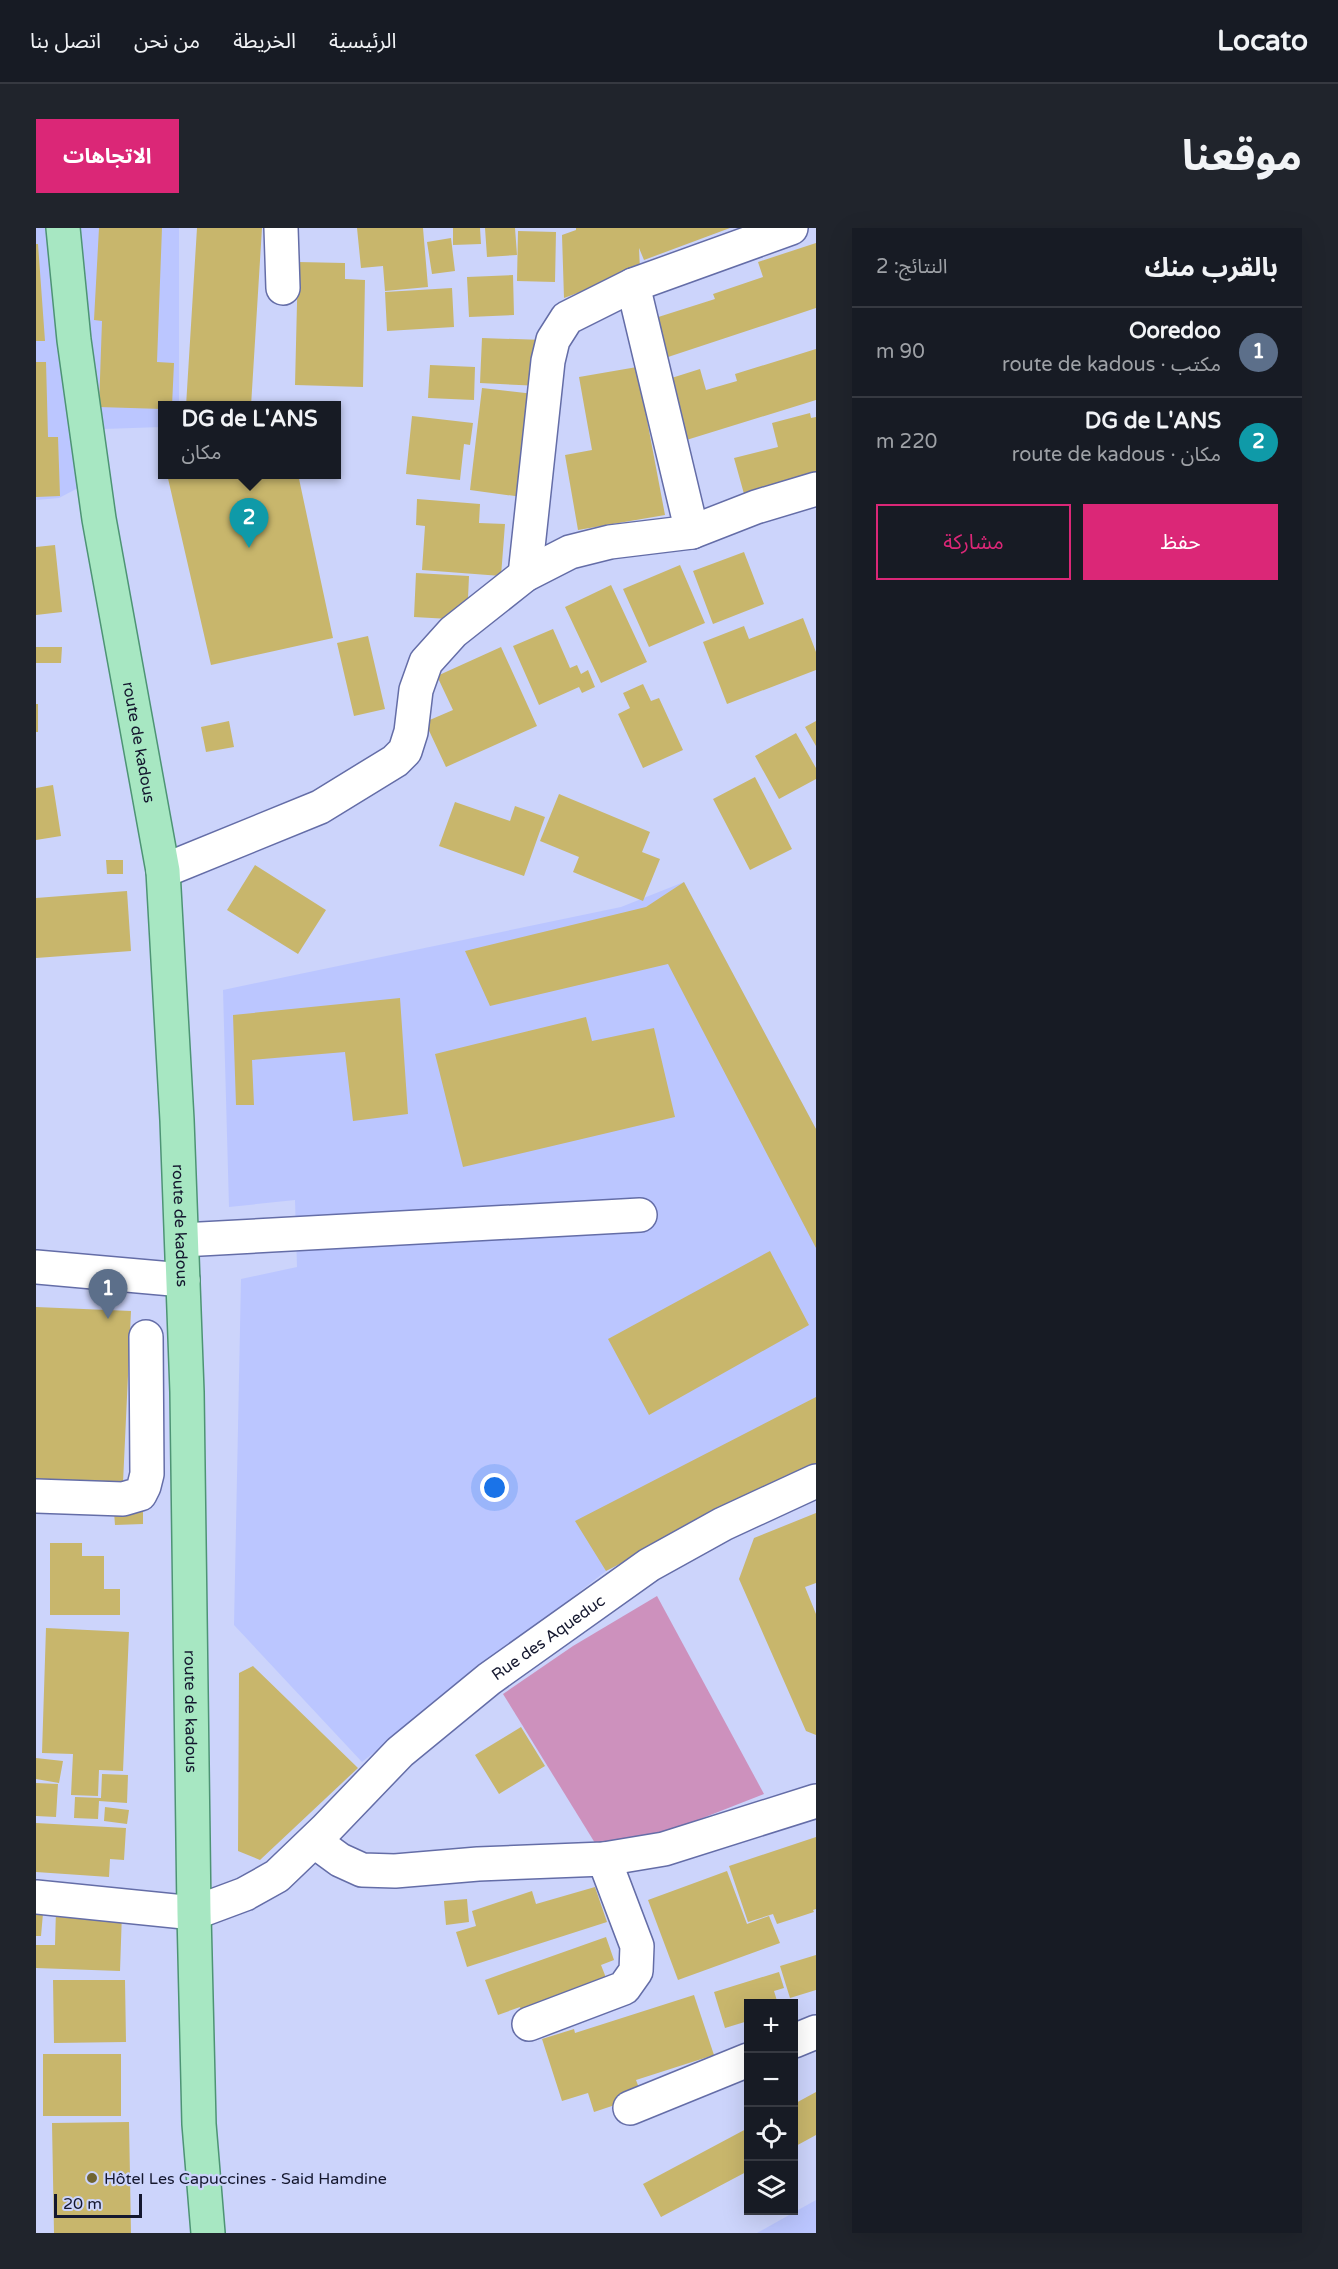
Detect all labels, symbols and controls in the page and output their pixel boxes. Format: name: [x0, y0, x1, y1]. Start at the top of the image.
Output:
text: Locato: [1217, 24, 1308, 58]
text: اتصل بنا: [30, 29, 101, 54]
text: من نحن: [134, 29, 200, 54]
text: الخريطة: [233, 29, 296, 54]
text: الرئيسية: [329, 29, 397, 54]
button: الاتجاهات: [36, 119, 179, 193]
text: موقعنا: [1182, 131, 1302, 182]
text: بالقرب منك: [1144, 252, 1278, 283]
text: النتائج: 2: [876, 255, 947, 279]
text: Ooredoo: [1129, 318, 1221, 344]
text: 90 m: [876, 340, 925, 364]
text: 1: [1252, 340, 1265, 364]
text: مكتب · route de kadous: [1002, 353, 1221, 377]
popup: [158, 401, 341, 479]
text: DG de L'ANS: [181, 406, 318, 432]
text: DG de L'ANS: [1085, 408, 1221, 434]
text: 220 m: [876, 430, 937, 454]
text: 2: [1252, 430, 1265, 454]
text: مكان: [181, 441, 222, 465]
text: مكان · route de kadous: [1012, 443, 1221, 467]
pin: 2: [230, 498, 268, 548]
button: مشاركة: [876, 504, 1071, 580]
button: حفظ: [1083, 504, 1278, 580]
street label: route de kadous: [118, 680, 159, 804]
street label: route de kadous: [168, 1164, 192, 1287]
pin: 1: [88, 1270, 128, 1319]
your location: [480, 1473, 509, 1502]
street label: Rue des Aqueduc: [488, 1591, 609, 1685]
street label: route de kadous: [179, 1650, 201, 1773]
map controls: [744, 1999, 798, 2215]
button: +: [744, 1999, 798, 2053]
button: −: [744, 2053, 798, 2107]
button: locate: [744, 2107, 798, 2161]
button: layers: [744, 2161, 798, 2215]
place label: Hôtel Les Capuccines - Said Hamdine: [104, 2169, 387, 2189]
marker: Hôtel Les Capuccines - Said Hamdine: [85, 2171, 99, 2185]
scale bar: [54, 2191, 142, 2218]
text: 20 m: [63, 2194, 102, 2214]

